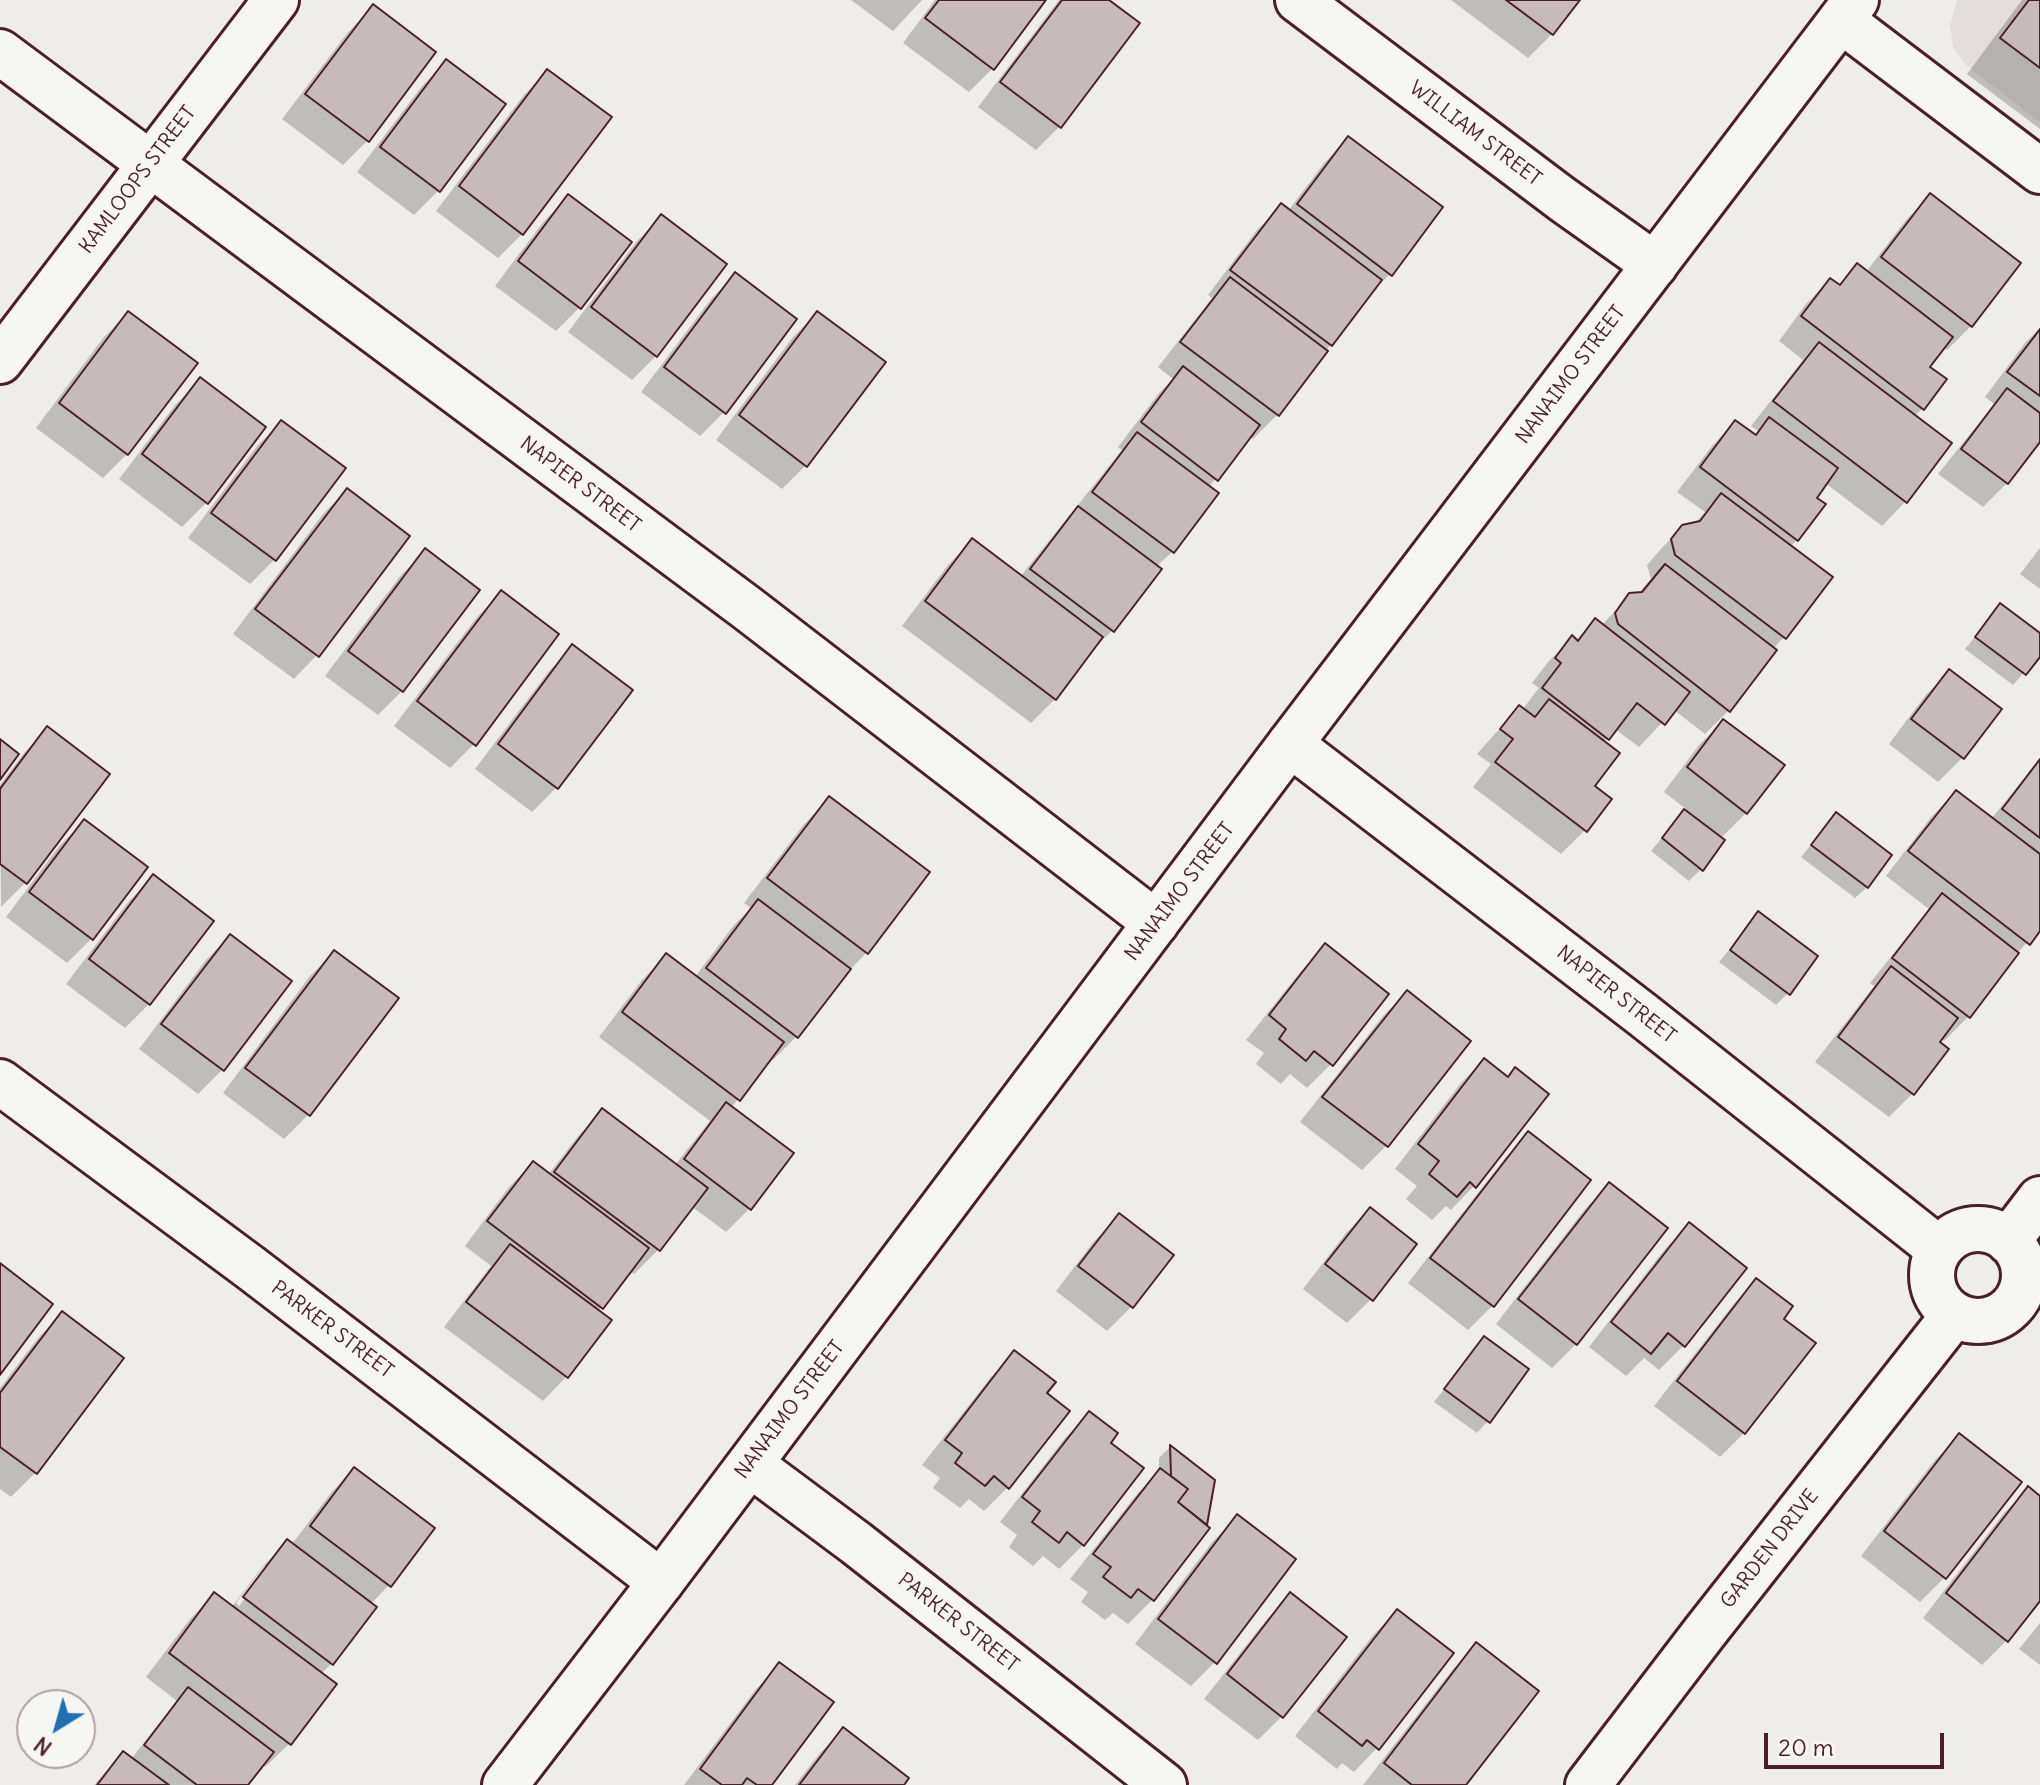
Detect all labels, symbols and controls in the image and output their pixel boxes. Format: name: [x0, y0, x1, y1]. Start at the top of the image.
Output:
street label: WILLIAM STREET: [1404, 76, 1546, 192]
street label: KAMLOOPS STREET: [75, 101, 201, 259]
street label: NANAIMO STREET: [1511, 301, 1631, 449]
street label: NAPIER STREET: [515, 432, 645, 538]
street label: NANAIMO STREET: [1120, 818, 1240, 966]
street label: NAPIER STREET: [1552, 941, 1680, 1049]
street label: PARKER STREET: [266, 1276, 398, 1384]
street label: NANAIMO STREET: [730, 1336, 850, 1484]
street label: GARDEN DRIVE: [1716, 1485, 1824, 1613]
street label: PARKER STREET: [893, 1568, 1023, 1678]
north arrow: [16, 1689, 96, 1769]
scale bar: [1768, 1717, 1948, 1767]
text: N: [28, 1731, 57, 1762]
text: 20 m: [1778, 1732, 1834, 1762]

